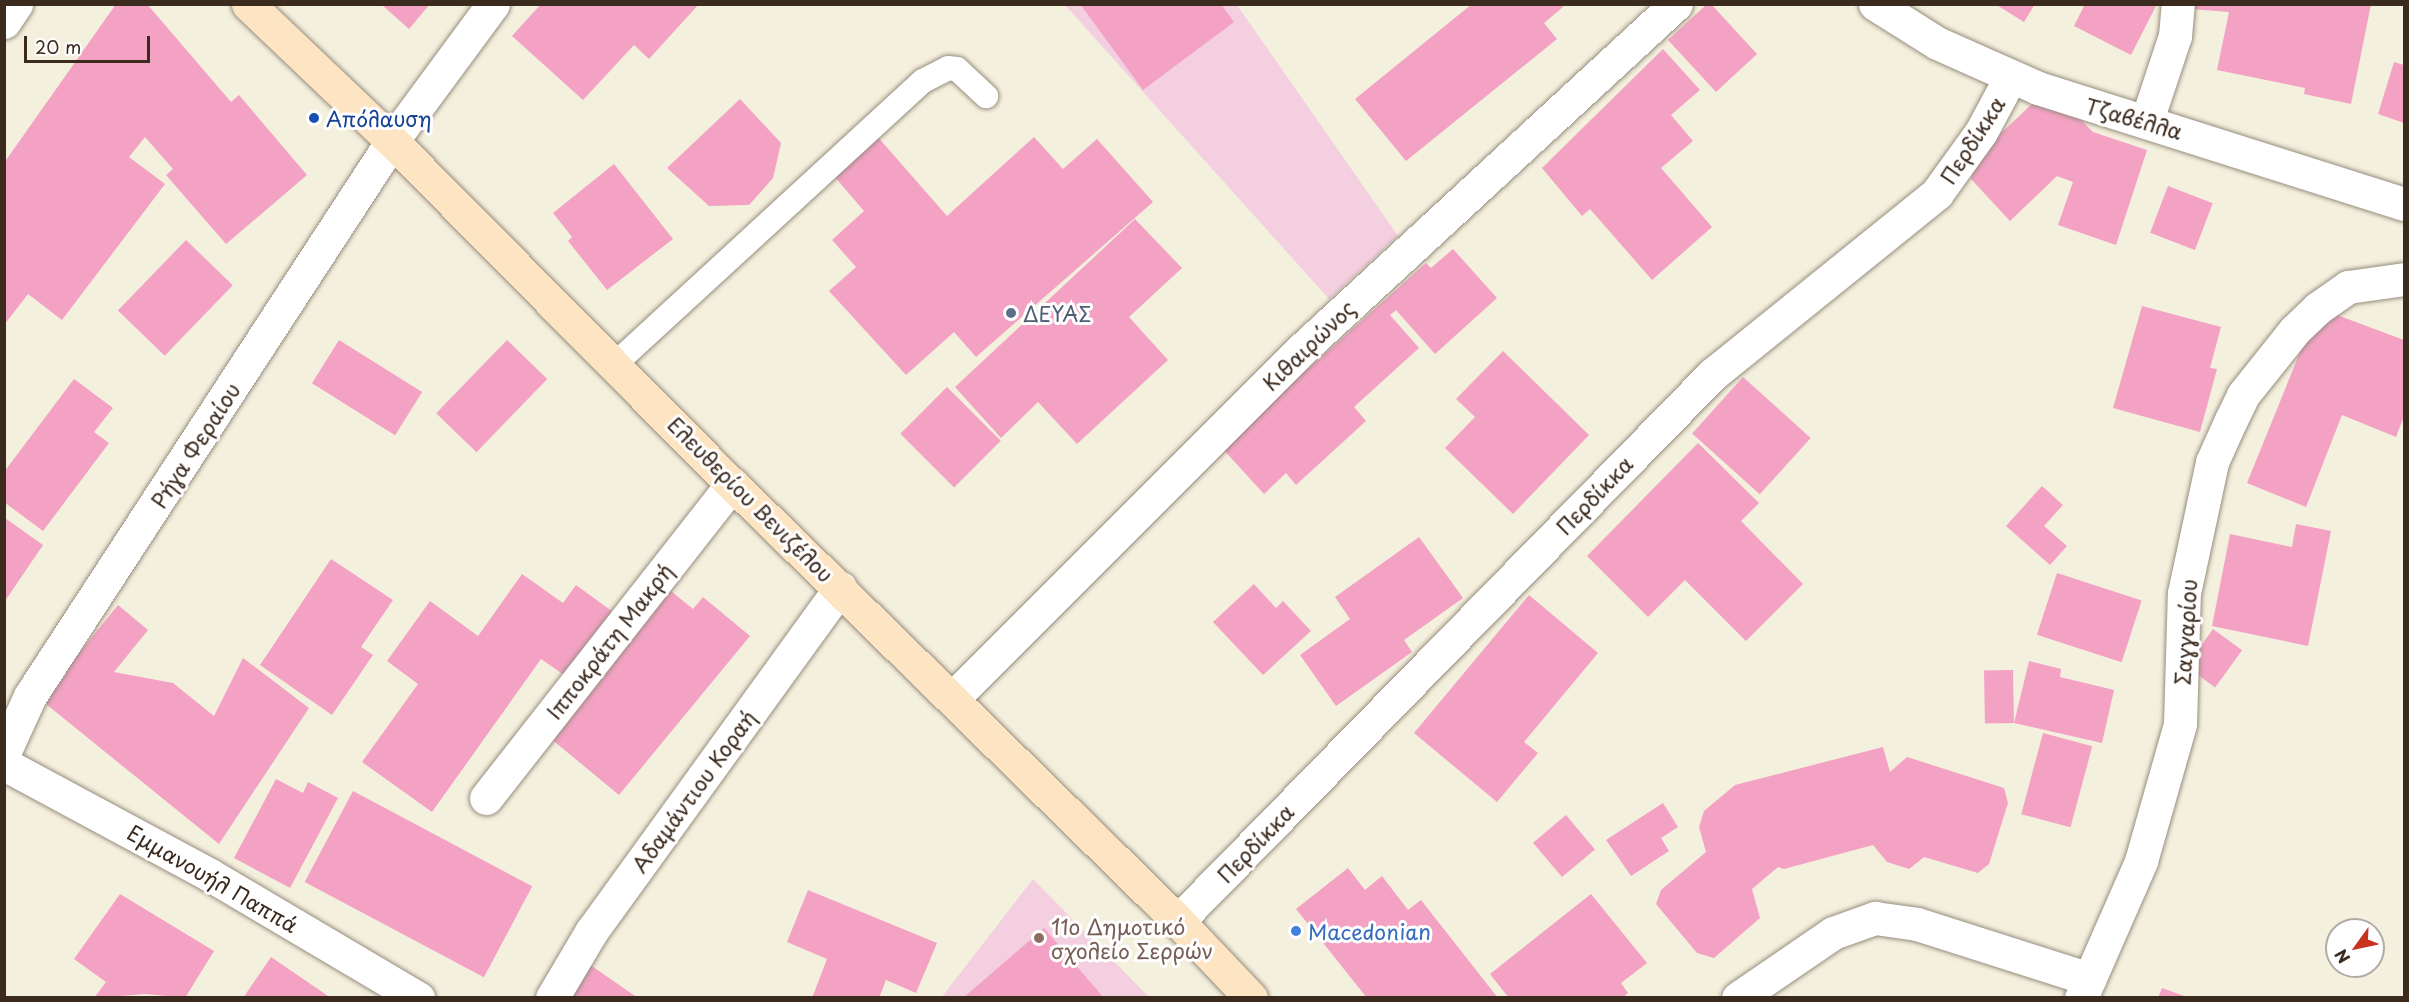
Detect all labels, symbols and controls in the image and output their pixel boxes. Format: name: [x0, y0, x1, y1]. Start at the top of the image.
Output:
scale bar: [27, 24, 153, 62]
text: 20 m: [35, 33, 81, 60]
street label: Περδίκκα: [1935, 92, 2009, 188]
street label: Τζαβέλλα: [2083, 92, 2185, 144]
place label: Απόλαυση: [326, 105, 432, 131]
marker: Απόλαυση: [307, 111, 321, 125]
street label: Κιθαιρώνος: [1257, 295, 1359, 395]
place label: ΔΕΥΑΣ: [1023, 300, 1091, 326]
marker: ΔΕΥΑΣ: [1004, 306, 1018, 320]
street label: Ρήγα Φεραίου: [145, 378, 245, 512]
street label: Ελευθερίου Βενιζέλου: [663, 411, 839, 587]
street label: Περδίκκα: [1551, 451, 1637, 539]
street label: Ιπποκράτη Μακρή: [540, 558, 678, 724]
street label: Σαγγαρίου: [2169, 578, 2201, 686]
street label: Αδαμάντιου Κοραή: [626, 705, 760, 877]
street label: Περδίκκα: [1212, 799, 1298, 887]
street label: Εμμανουήλ Παππά: [123, 819, 303, 937]
place label: 11ο Δημοτικό σχολείο Σερρών: [1051, 913, 1214, 963]
place label: Macedonian: [1308, 918, 1431, 944]
north arrow: [2325, 918, 2385, 978]
marker: Macedonian: [1289, 924, 1303, 938]
marker: 11ο Δημοτικό σχολείο Σερρών: [1032, 931, 1046, 945]
text: N: [2328, 945, 2355, 969]

